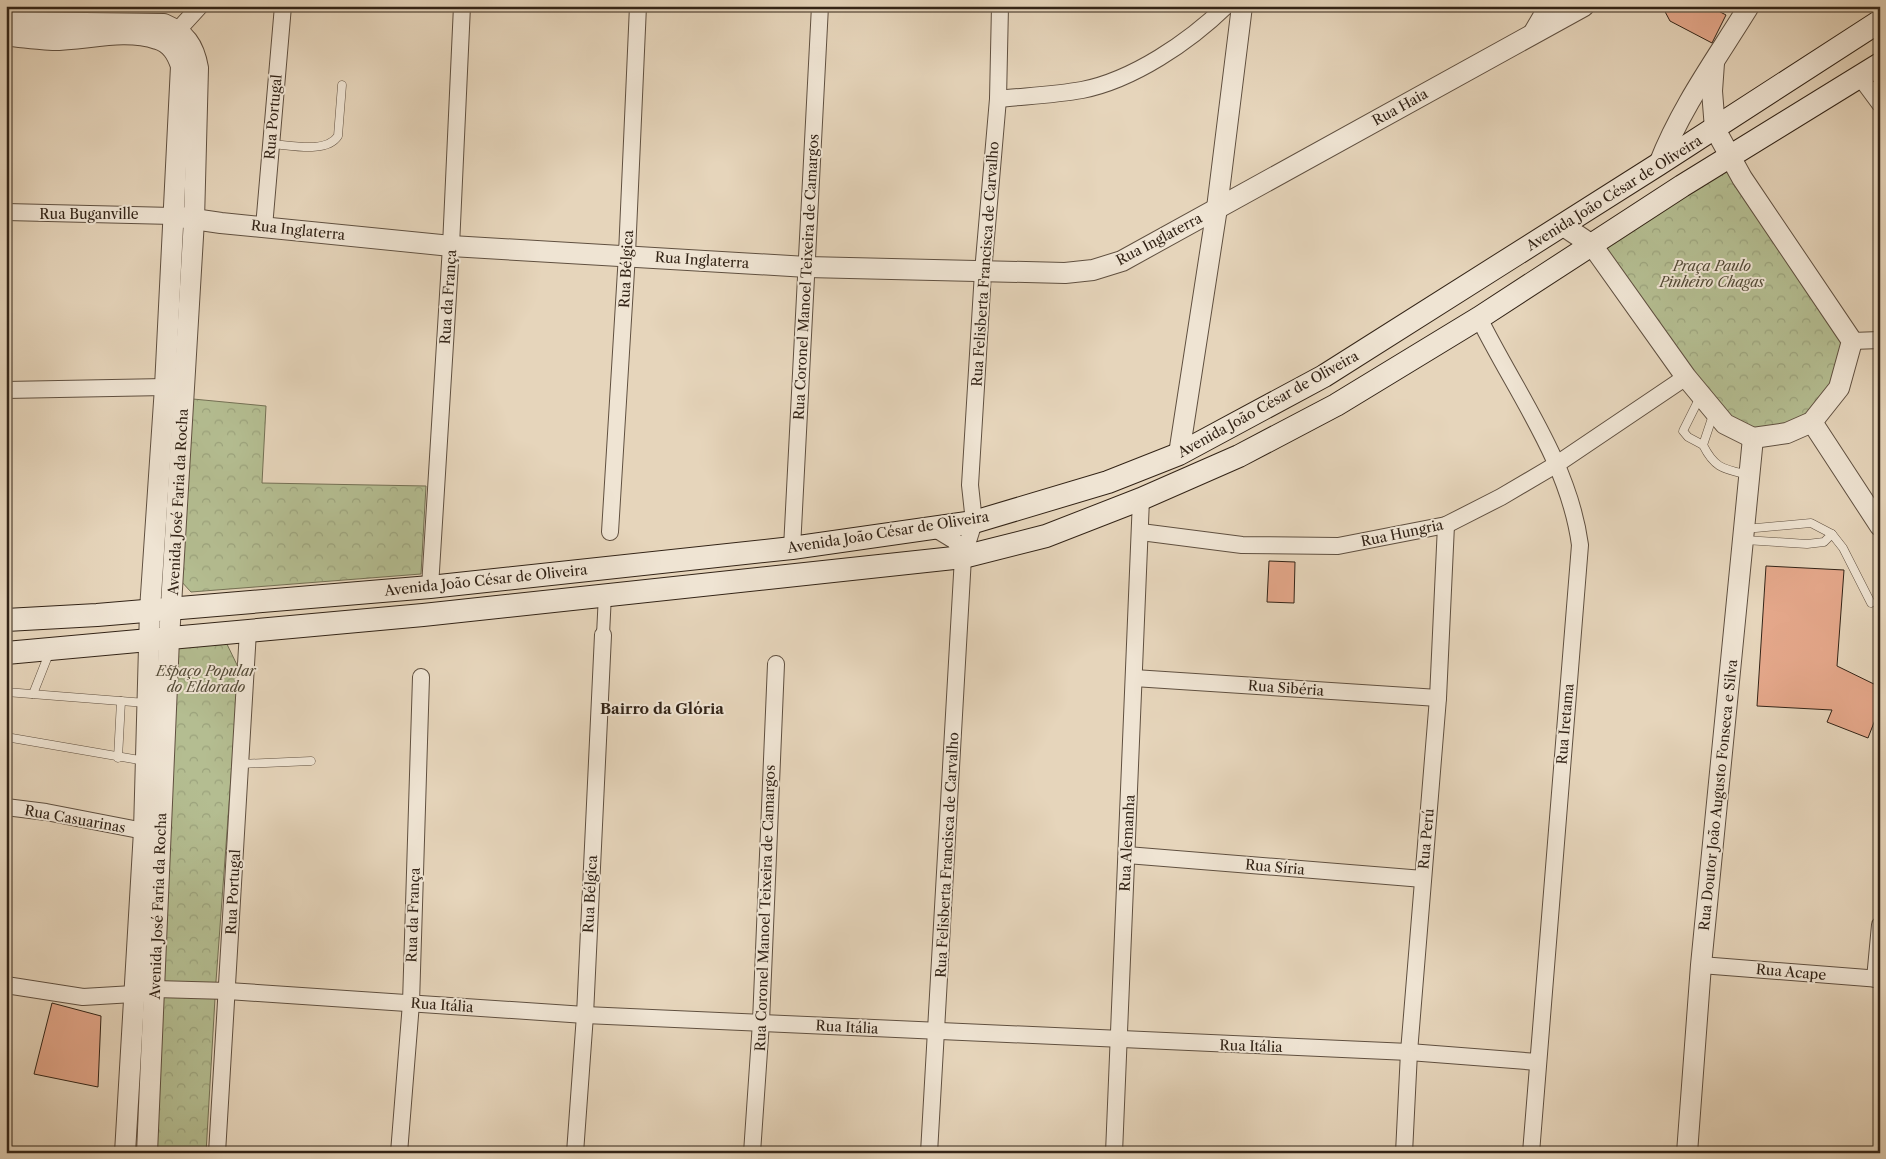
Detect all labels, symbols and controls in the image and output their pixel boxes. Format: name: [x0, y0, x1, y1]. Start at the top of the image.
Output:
street label: Rua Portugal: [260, 74, 286, 160]
street label: Rua Haia: [1369, 84, 1431, 130]
street label: Avenida João César de Oliveira: [1522, 131, 1706, 255]
street label: Rua Coronel Manoel Teixeira de Camargos: [790, 133, 822, 421]
street label: Rua Felisberta Francisca de Carvalho: [967, 141, 1003, 387]
street label: Rua Buganville: [39, 205, 139, 223]
street label: Rua Inglaterra: [1113, 209, 1206, 269]
street label: Rua Inglaterra: [250, 216, 347, 244]
street label: Rua Bélgica: [615, 229, 637, 308]
street label: Rua da França: [436, 248, 460, 345]
street label: Rua Inglaterra: [654, 248, 750, 272]
park label: Praça Paulo Pinheiro Chagas: [1659, 257, 1765, 291]
street label: Avenida João César de Oliveira: [1174, 346, 1362, 462]
street label: Avenida José Faria da Rocha: [164, 408, 192, 597]
street label: Avenida João César de Oliveira: [785, 507, 991, 557]
street label: Rua Hungria: [1359, 515, 1445, 551]
street label: Avenida João César de Oliveira: [383, 560, 589, 600]
street label: Rua Doutor João Augusto Fonseca e Silva: [1695, 658, 1741, 932]
park label: Espaço Popular do Eldorado: [155, 662, 257, 696]
street label: Rua Sibéria: [1247, 676, 1325, 700]
street label: Rua Iretama: [1552, 682, 1578, 765]
district label: Bairro da Glória: [600, 699, 724, 718]
street label: Rua Felisberta Francisca de Carvalho: [932, 732, 962, 978]
street label: Rua Coronel Manoel Teixeira de Camargos: [751, 764, 779, 1052]
street label: Rua Alemanha: [1115, 794, 1139, 892]
street label: Rua Casuarinas: [23, 801, 127, 837]
street label: Rua Perú: [1414, 807, 1438, 870]
street label: Avenida José Faria da Rocha: [146, 812, 170, 1001]
street label: Rua Portugal: [222, 849, 244, 935]
street label: Rua Bélgica: [579, 854, 601, 933]
street label: Rua Síria: [1244, 855, 1306, 879]
street label: Rua da França: [402, 867, 424, 963]
street label: Rua Acape: [1755, 960, 1827, 984]
street label: Rua Itália: [410, 994, 475, 1016]
street label: Rua Itália: [815, 1016, 880, 1038]
street label: Rua Itália: [1219, 1036, 1283, 1056]

